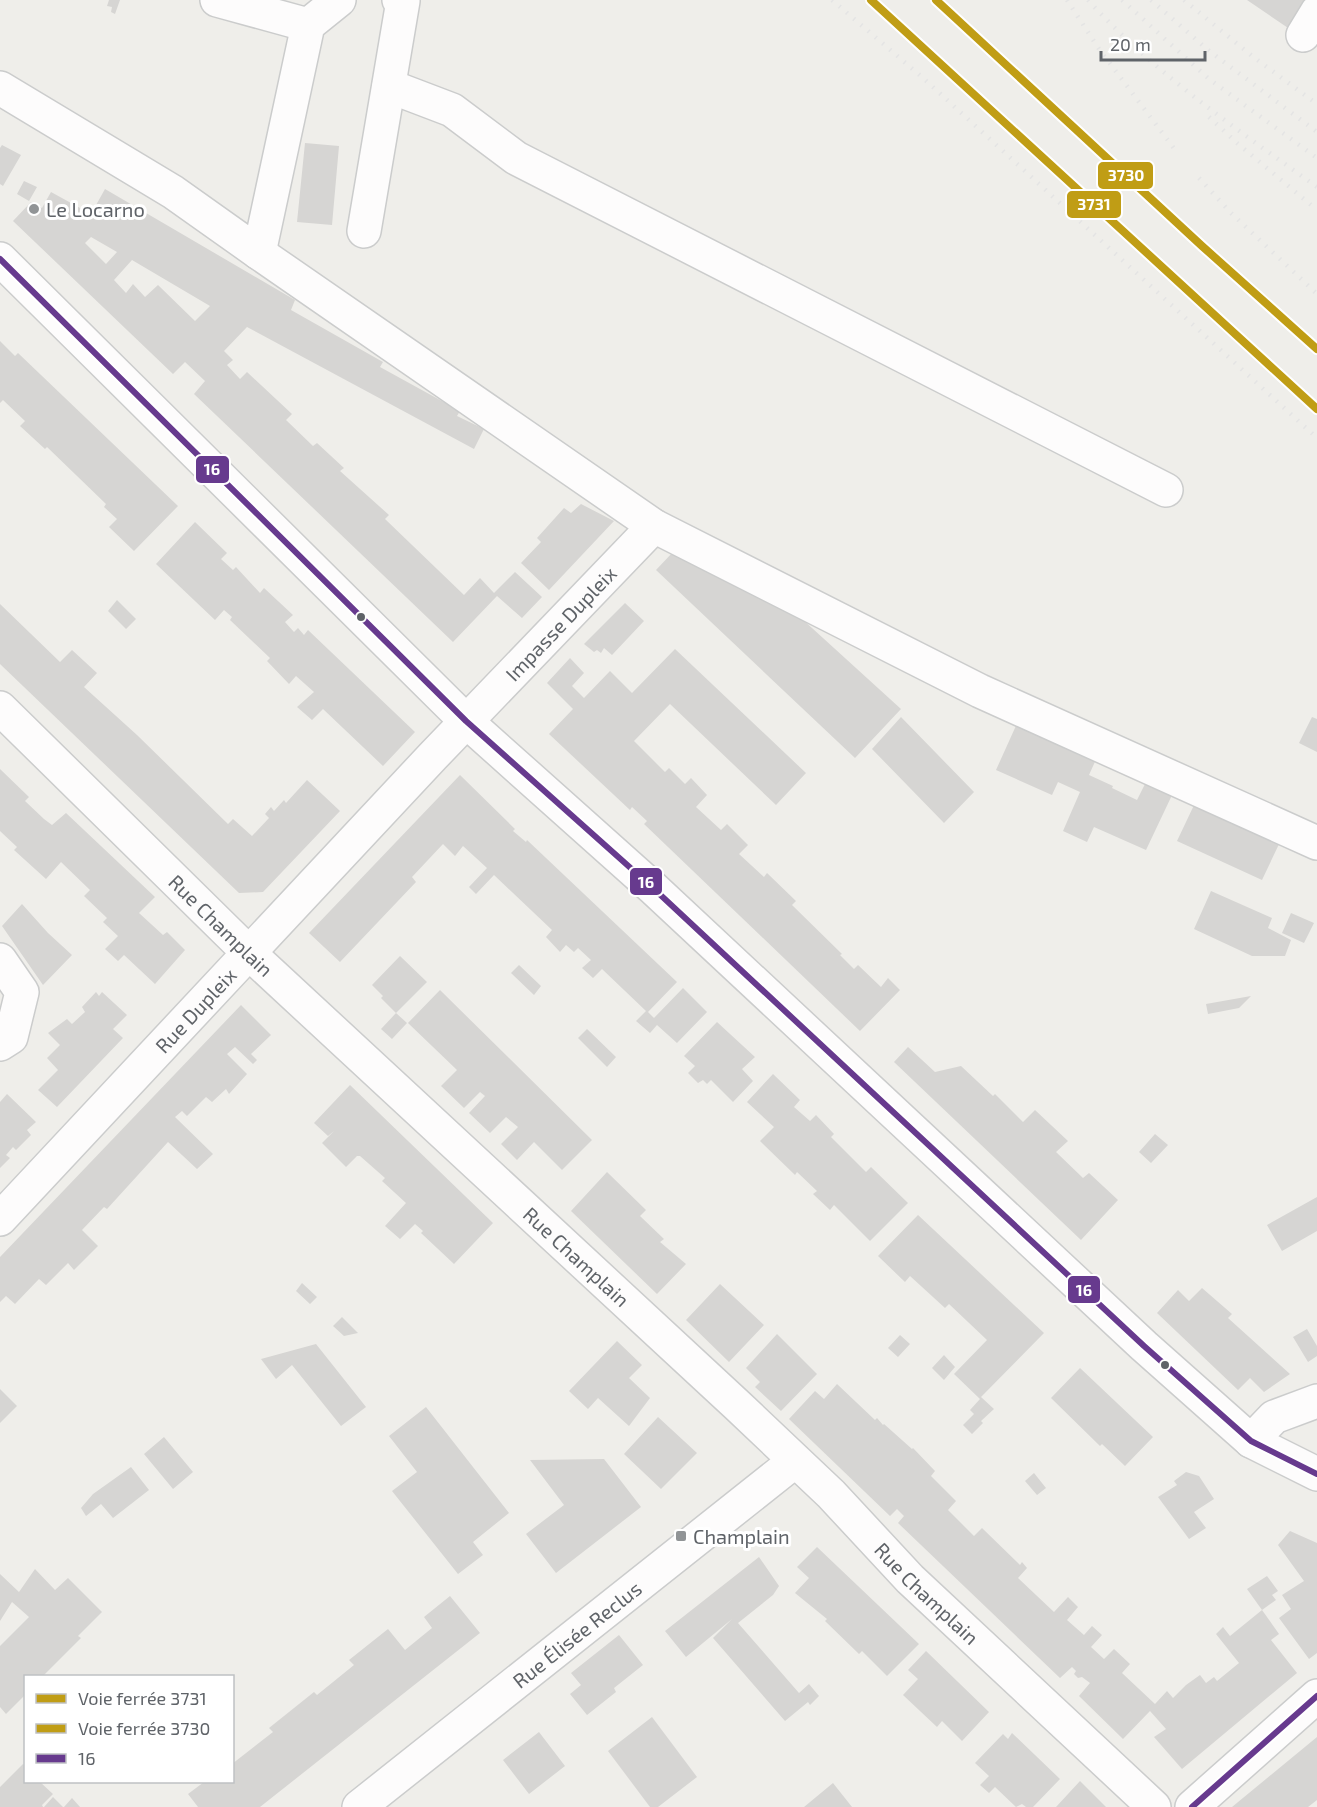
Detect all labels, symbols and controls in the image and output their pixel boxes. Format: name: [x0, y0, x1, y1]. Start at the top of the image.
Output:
scale bar: [1101, 24, 1204, 62]
text: 20 m: [1110, 33, 1151, 55]
line badge: 3730: [1097, 161, 1154, 190]
text: 3730: [1108, 165, 1144, 184]
line badge: 3731: [1066, 190, 1122, 219]
text: 3731: [1077, 194, 1111, 213]
place label: Le Locarno: [46, 197, 145, 221]
marker: Le Locarno: [27, 202, 41, 216]
line badge: 16: [195, 455, 230, 484]
text: 16: [204, 459, 220, 478]
street label: Impasse Dupleix: [500, 561, 621, 685]
unlabelled marker: [355, 611, 367, 623]
line badge: 16: [629, 867, 663, 896]
street label: Rue Champlain: [164, 869, 278, 981]
text: 16: [638, 872, 654, 891]
street label: Rue Dupleix: [150, 962, 241, 1058]
street label: Rue Champlain: [519, 1202, 635, 1311]
line badge: 16: [1067, 1275, 1101, 1304]
text: 16: [1076, 1280, 1092, 1299]
unlabelled marker: [1159, 1359, 1171, 1371]
place label: Champlain: [693, 1524, 790, 1548]
marker: Champlain: [674, 1529, 688, 1543]
street label: Rue Champlain: [870, 1537, 984, 1649]
street label: Rue Élisée Reclus: [508, 1576, 646, 1693]
legend: [24, 1675, 234, 1783]
text: Voie ferrée 3731: [78, 1687, 207, 1709]
text: Voie ferrée 3730: [78, 1717, 210, 1739]
text: 16: [78, 1747, 95, 1769]

